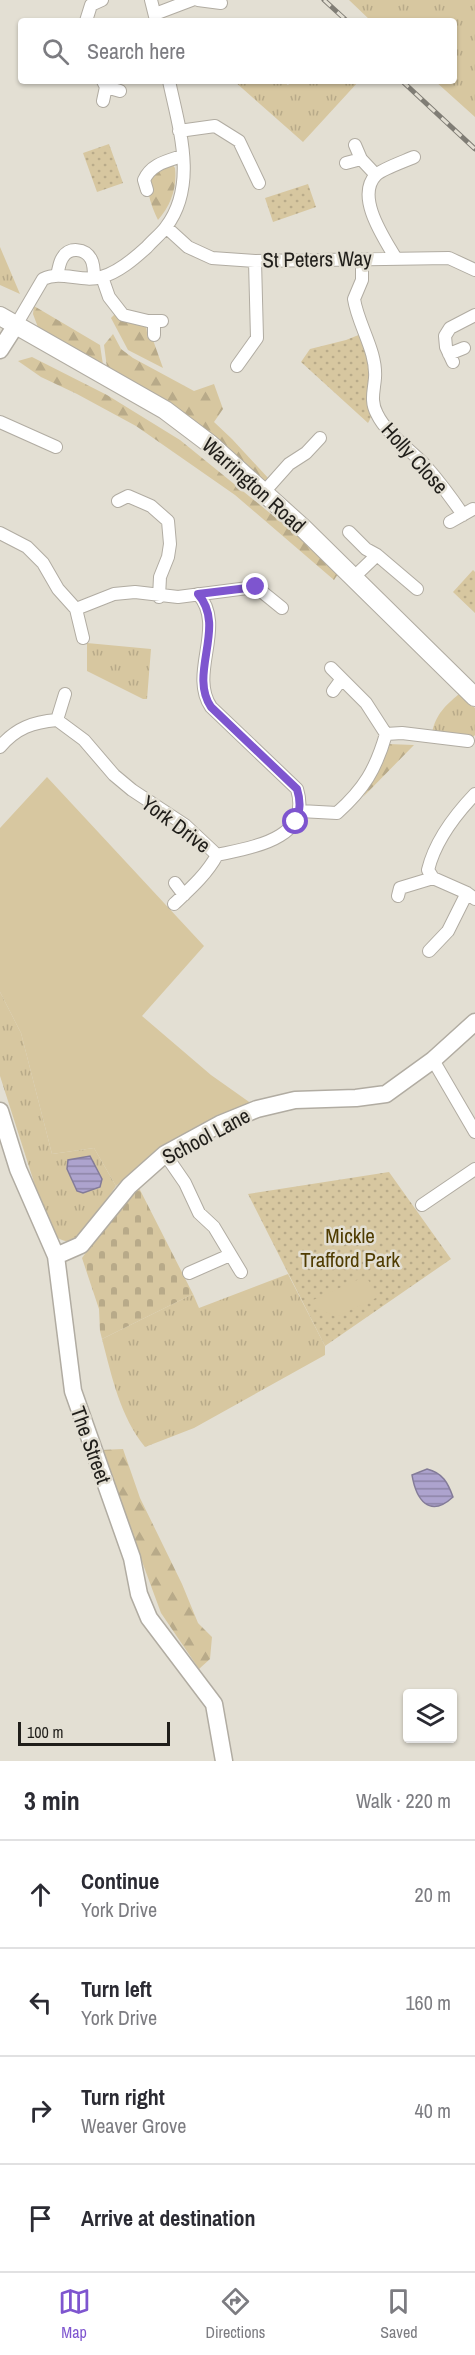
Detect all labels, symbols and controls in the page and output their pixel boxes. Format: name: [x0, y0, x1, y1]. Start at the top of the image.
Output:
search box: [18, 18, 457, 84]
icon: search: [39, 35, 72, 68]
text: Search here: [87, 36, 185, 66]
street label: St Peters Way: [262, 244, 372, 274]
street label: Holly Close: [375, 416, 455, 500]
street label: Warrington Road: [196, 431, 312, 539]
route end: [242, 573, 268, 599]
street label: York Drive: [135, 788, 217, 860]
route start: [282, 808, 308, 834]
street label: School Lane: [157, 1101, 255, 1171]
park label: Mickle Trafford Park: [300, 1221, 400, 1274]
street label: The Street: [64, 1402, 118, 1488]
map controls: [403, 1689, 457, 1743]
button: layers: [403, 1689, 457, 1743]
scale bar: [18, 1719, 170, 1746]
text: 100 m: [27, 1721, 63, 1743]
text: 3 min: [24, 1783, 80, 1818]
text: Walk · 220 m: [356, 1787, 451, 1814]
text: Continue: [81, 1866, 159, 1896]
icon: ahead: [24, 1878, 57, 1911]
text: 20 m: [415, 1881, 451, 1908]
text: York Drive: [81, 1896, 157, 1923]
text: Turn left: [81, 1974, 152, 2004]
icon: left: [24, 1986, 57, 2019]
text: 160 m: [405, 1989, 451, 2016]
text: York Drive: [81, 2004, 157, 2031]
text: Turn right: [81, 2082, 165, 2112]
icon: right: [24, 2094, 57, 2127]
text: 40 m: [415, 2097, 451, 2124]
text: Weaver Grove: [81, 2112, 186, 2139]
icon: arrive: [24, 2202, 57, 2235]
text: Arrive at destination: [81, 2203, 255, 2233]
tab: Map: [58, 2285, 91, 2343]
tab: Directions: [206, 2285, 265, 2343]
tab: Saved: [380, 2285, 418, 2343]

